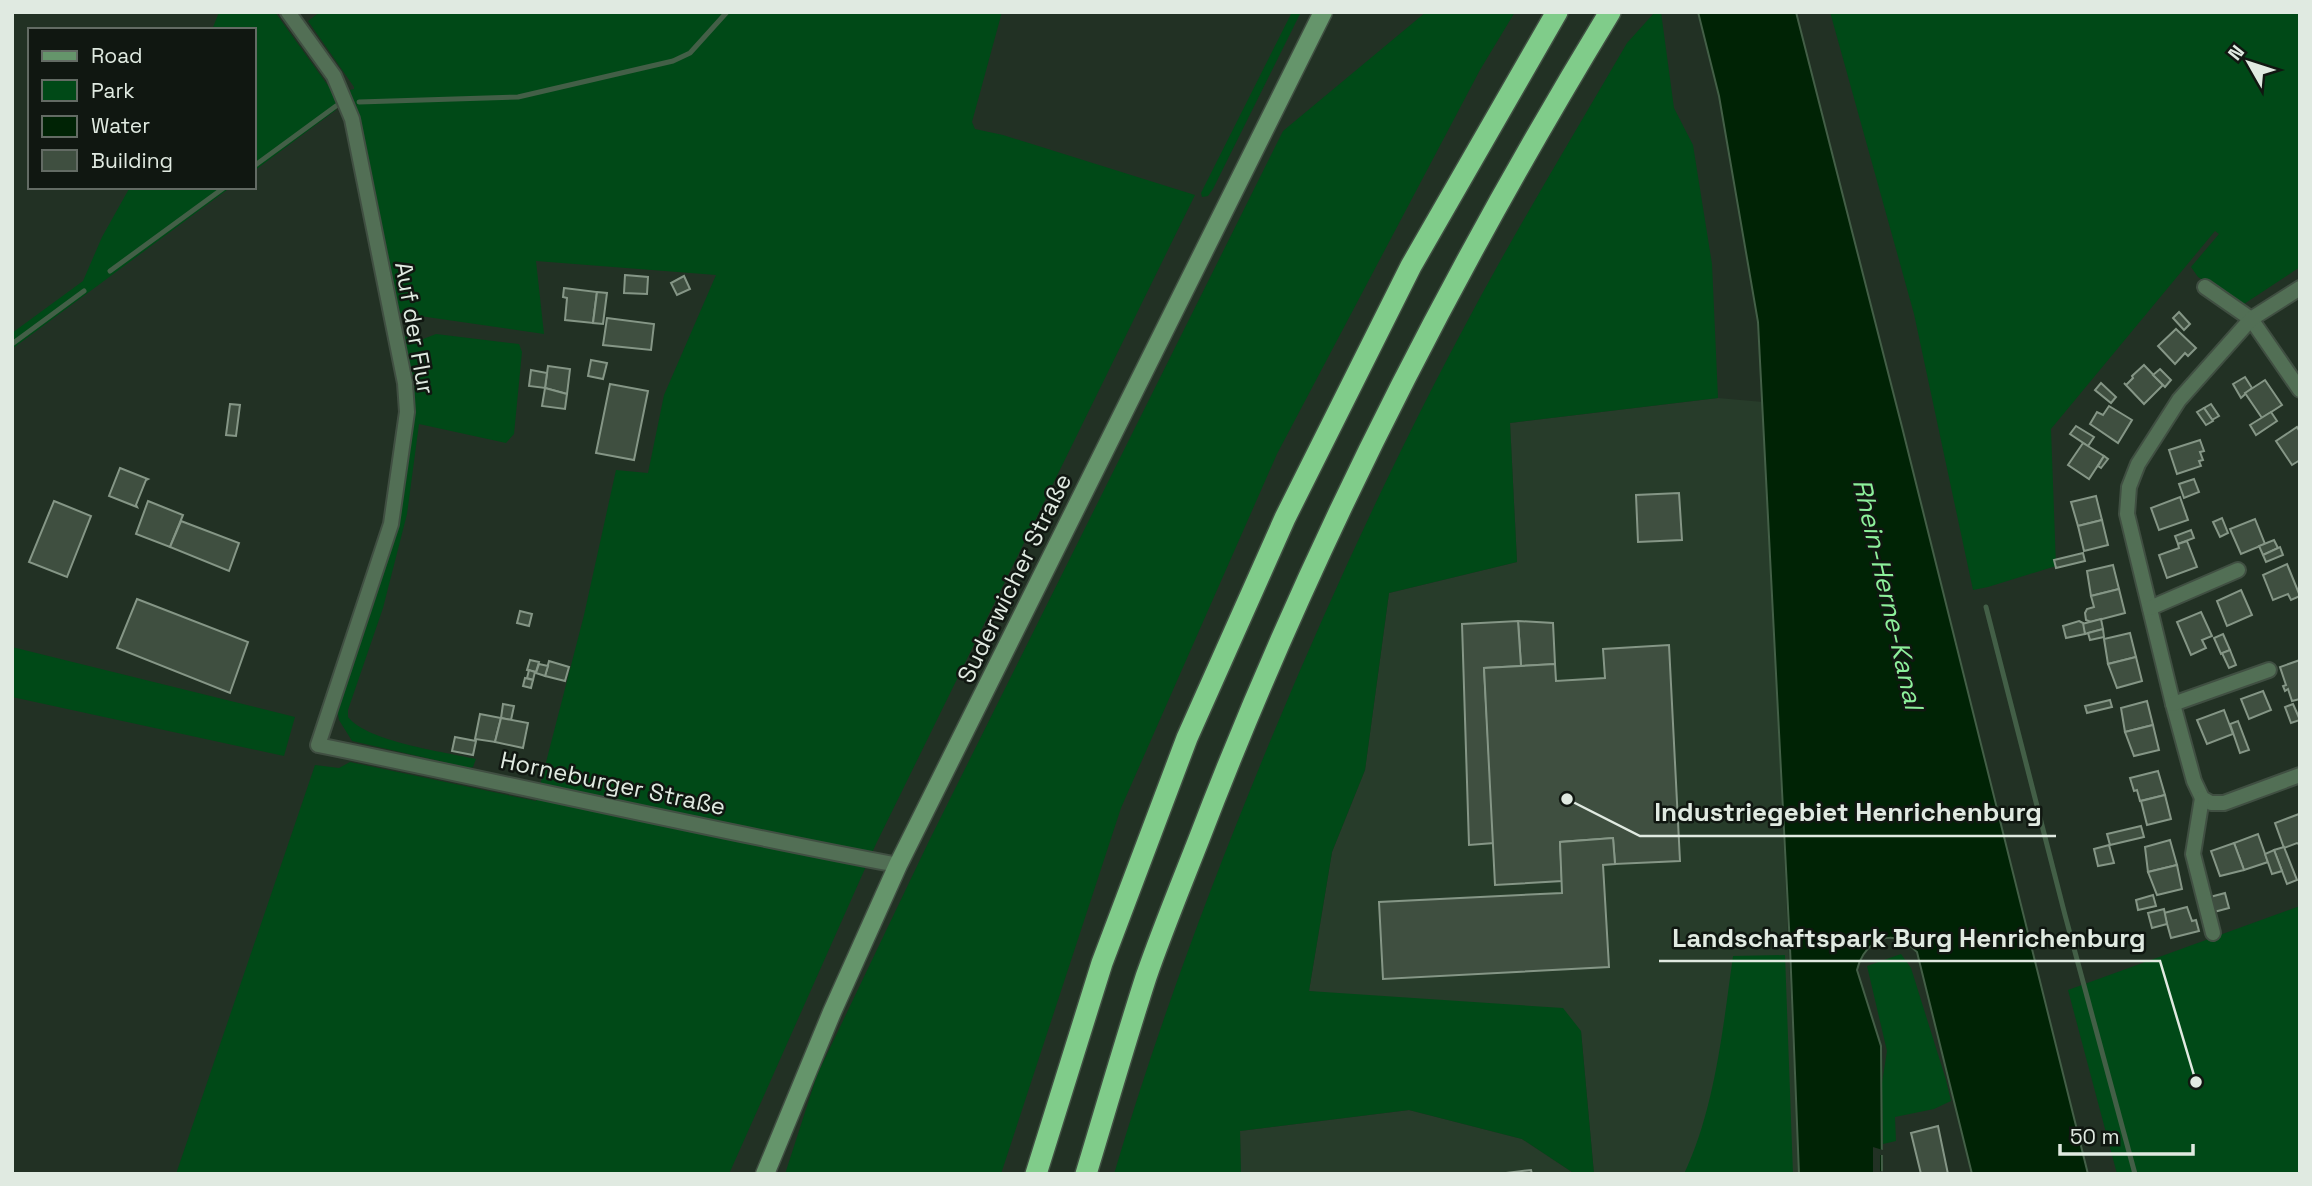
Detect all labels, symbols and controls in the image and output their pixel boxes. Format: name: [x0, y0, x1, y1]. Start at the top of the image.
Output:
legend: [28, 28, 256, 189]
north arrow: [2214, 28, 2284, 98]
text: N: [2222, 40, 2250, 65]
text: Road: [91, 42, 143, 69]
text: Park: [91, 77, 135, 104]
text: Water: [91, 112, 150, 139]
text: Building: [91, 147, 173, 174]
street label: Auf der Flur: [388, 259, 442, 397]
street label: Suderwicher Straße: [950, 468, 1078, 688]
water label: Rhein-Herne-Kanal: [1845, 476, 1932, 715]
street label: Horneburger Straße: [497, 744, 729, 822]
callout: Industriegebiet Henrichenburg: [1640, 789, 2056, 836]
text: Industriegebiet Henrichenburg: [1654, 795, 2042, 829]
callout: Landschaftspark Burg Henrichenburg: [1659, 914, 2160, 961]
text: Landschaftspark Burg Henrichenburg: [1672, 921, 2146, 955]
scale bar: [2060, 1112, 2193, 1156]
text: 50 m: [2070, 1123, 2120, 1150]

